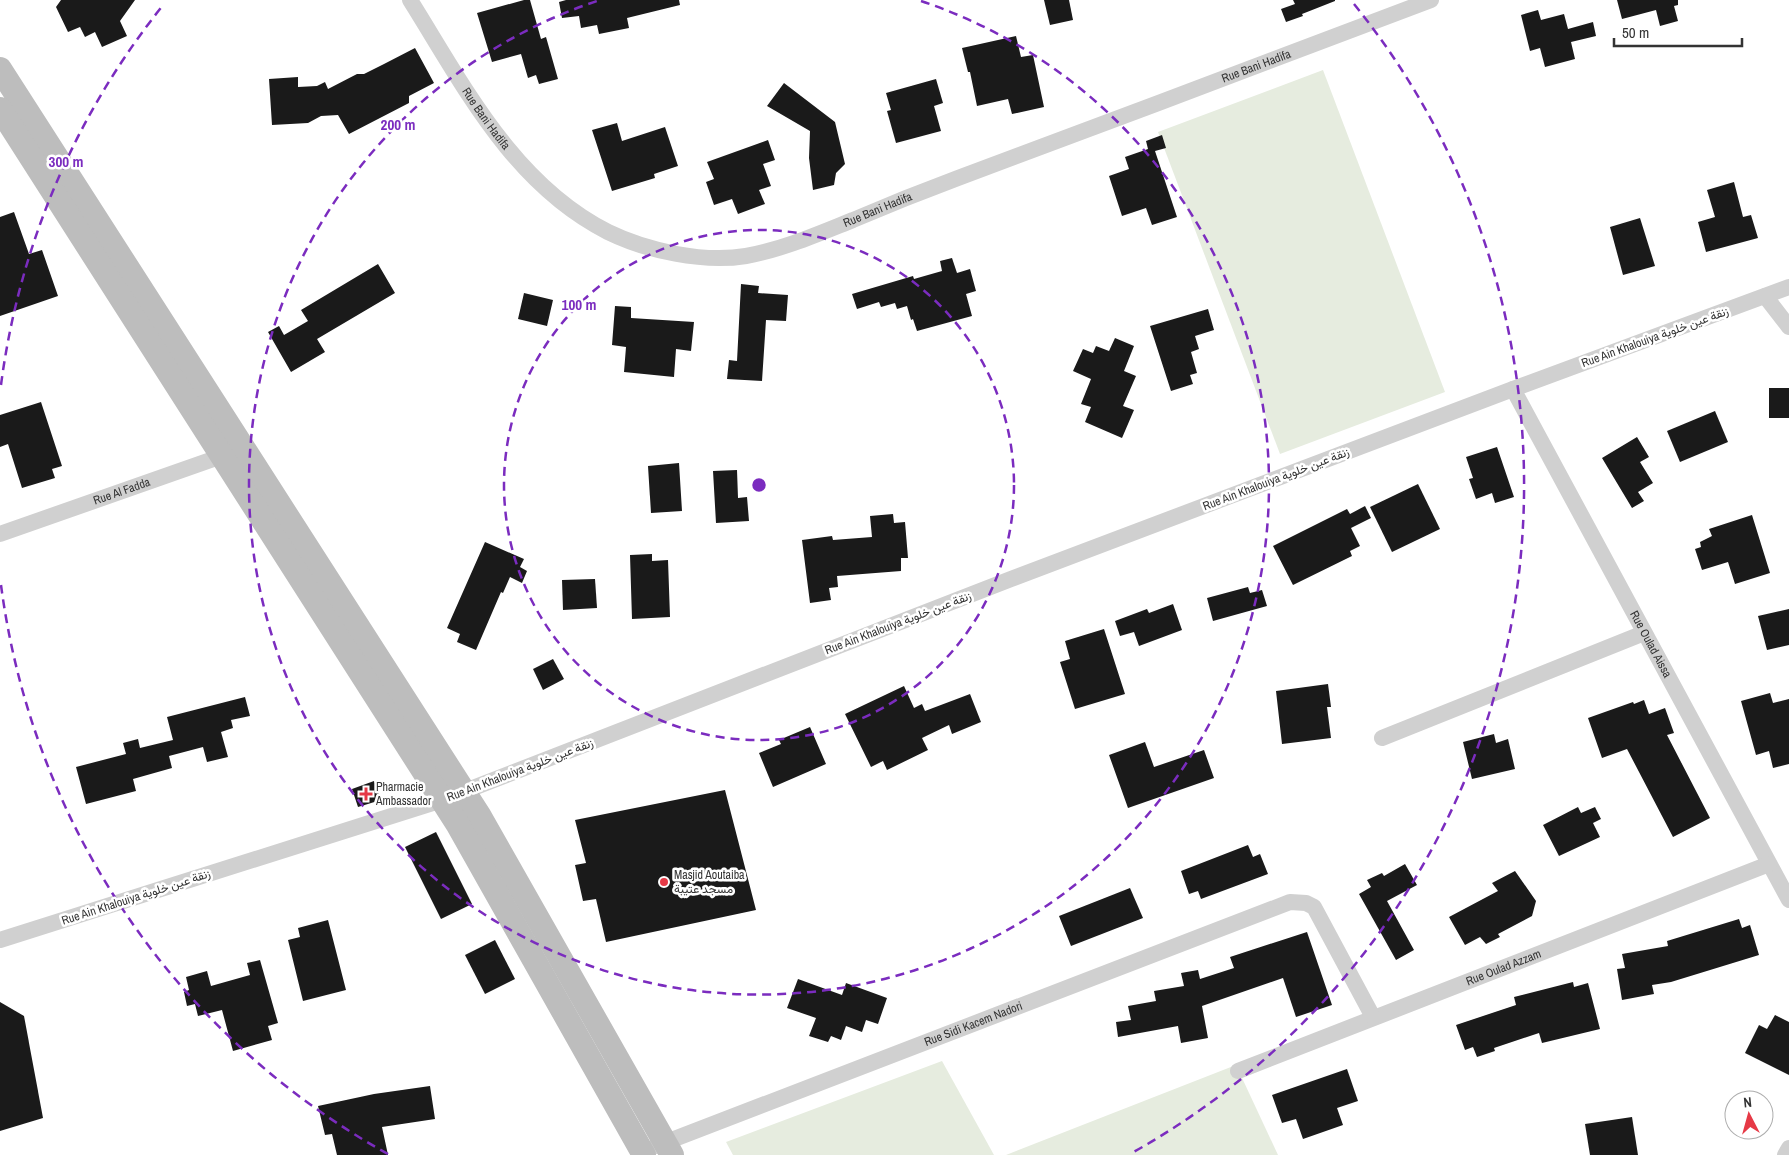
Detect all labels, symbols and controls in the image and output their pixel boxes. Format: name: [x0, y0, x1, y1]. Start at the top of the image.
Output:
scale bar: [1614, 15, 1742, 47]
text: 50 m: [1622, 22, 1649, 43]
street label: Rue Bani Hadifa: [1219, 46, 1294, 86]
street label: Rue Bani Hadifa: [458, 85, 514, 154]
text: 200 m: [381, 114, 415, 135]
text: 300 m: [49, 151, 83, 172]
street label: Rue Bani Hadifa: [841, 188, 915, 231]
text: 100 m: [562, 294, 596, 315]
street label: Rue Ain Khalouiya زنقة عين خلوية: [1579, 303, 1731, 371]
street label: Rue Ain Khalouiya زنقة عين خلوية: [1201, 444, 1351, 514]
street label: Rue Al Fadda: [91, 474, 153, 509]
centre of rings: [750, 476, 768, 494]
street label: Rue Ain Khalouiya زنقة عين خلوية: [823, 588, 973, 658]
street label: Rue Oulad Aissa: [1626, 608, 1676, 681]
street label: Rue Ain Khalouiya زنقة عين خلوية: [445, 735, 595, 805]
place label: Pharmacie Ambassador: [375, 779, 432, 809]
marker: Pharmacie Ambassador: [360, 788, 372, 800]
street label: Rue Ain Khalouiya زنقة عين خلوية: [60, 865, 212, 929]
place label: Masjid Aoutaiba مسجد عتيبة: [674, 867, 745, 897]
marker: Masjid Aoutaiba مسجد عتيبة: [658, 876, 670, 888]
street label: Rue Oulad Azzam: [1464, 946, 1543, 989]
street label: Rue Sidi Kacem Nadori: [922, 998, 1025, 1050]
north arrow: [1724, 1090, 1774, 1140]
text: N: [1743, 1093, 1753, 1111]

